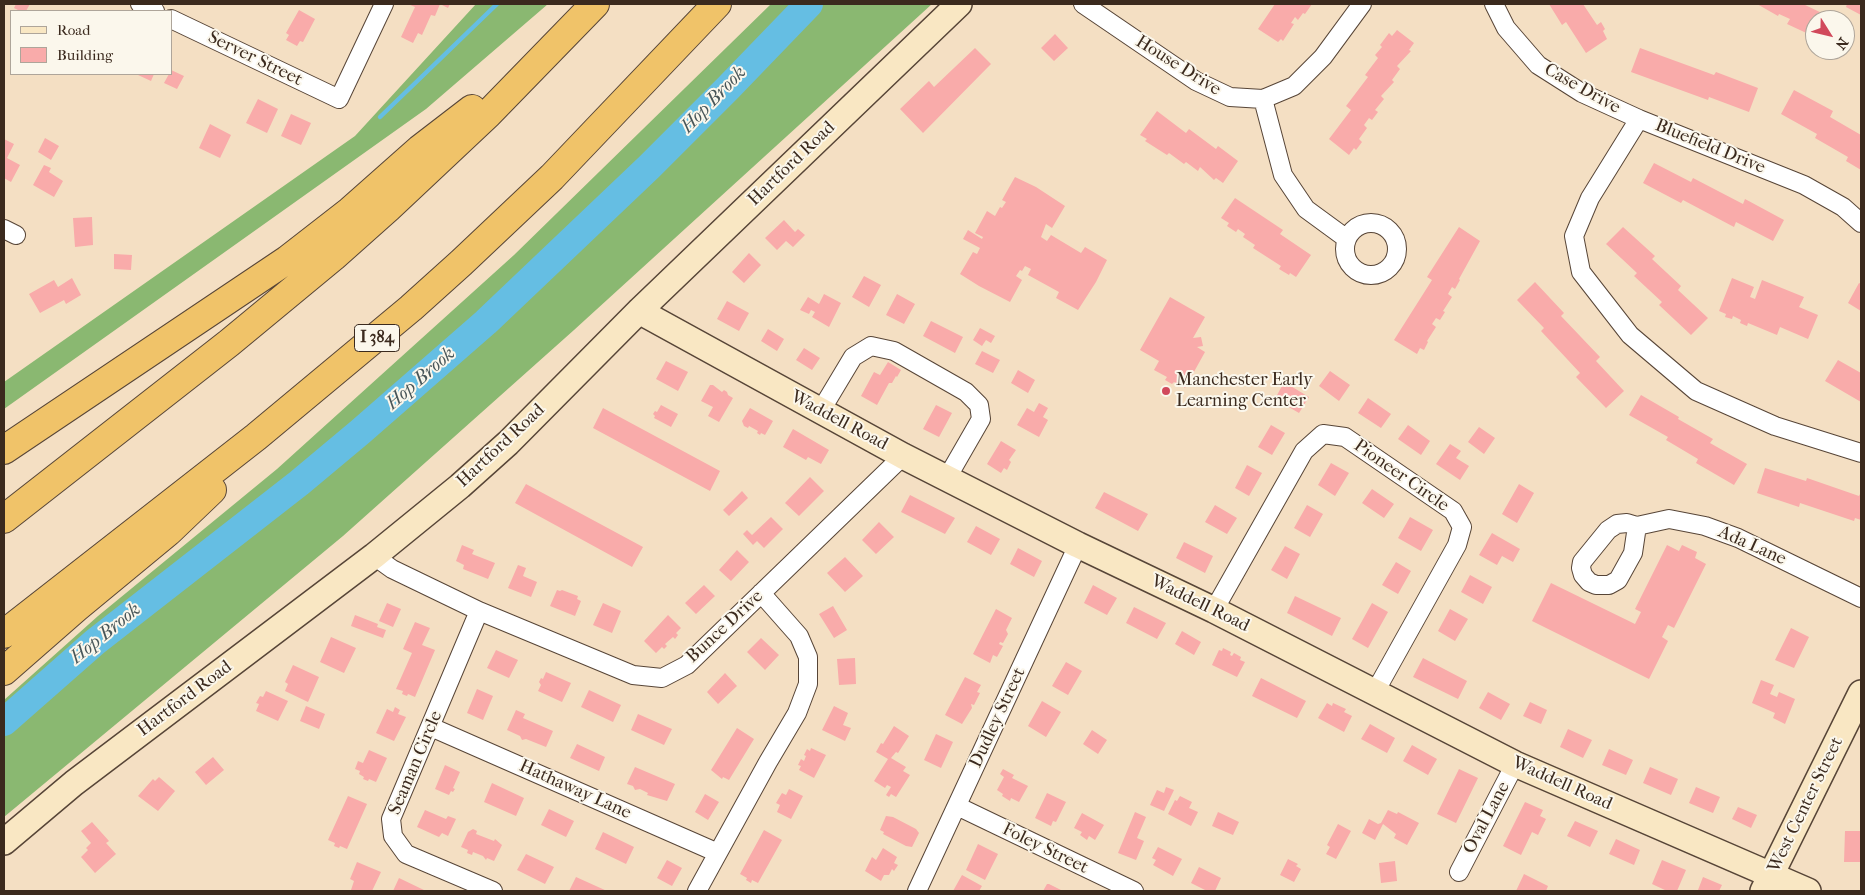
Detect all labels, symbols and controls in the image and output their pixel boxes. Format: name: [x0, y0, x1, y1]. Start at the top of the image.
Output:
legend: [10, 10, 172, 75]
north arrow: [1805, 10, 1855, 60]
text: Road: [57, 21, 90, 39]
street label: Server Street: [204, 27, 306, 91]
street label: House Drive: [1131, 31, 1225, 101]
text: N: [1832, 34, 1852, 53]
text: Building: [57, 46, 113, 64]
street label: Case Drive: [1540, 59, 1624, 119]
water label: Hop Brook: [677, 62, 751, 138]
street label: Bluefield Drive: [1652, 115, 1768, 179]
street label: Hartford Road: [744, 117, 840, 211]
road number: I 384: [354, 324, 400, 352]
water label: Hop Brook: [382, 343, 460, 415]
place label: Manchester Early Learning Center: [1176, 370, 1312, 412]
marker: Manchester Early Learning Center: [1160, 385, 1172, 397]
street label: Waddell Road: [787, 386, 891, 456]
street label: Hartford Road: [452, 400, 550, 492]
street label: Pioneer Circle: [1349, 435, 1453, 517]
street label: Ada Lane: [1715, 521, 1789, 571]
street label: Waddell Road: [1147, 571, 1253, 637]
street label: Bunce Drive: [682, 586, 768, 668]
water label: Hop Brook: [66, 599, 146, 669]
street label: Hartford Road: [134, 657, 236, 741]
street label: Dudley Street: [965, 664, 1031, 772]
street label: Seaman Circle: [384, 708, 448, 818]
street label: West Center Street: [1764, 734, 1848, 876]
street label: Waddell Road: [1509, 752, 1615, 816]
street label: Hathaway Lane: [516, 756, 634, 824]
street label: Oval Lane: [1459, 778, 1515, 858]
street label: Foley Street: [998, 819, 1092, 879]

